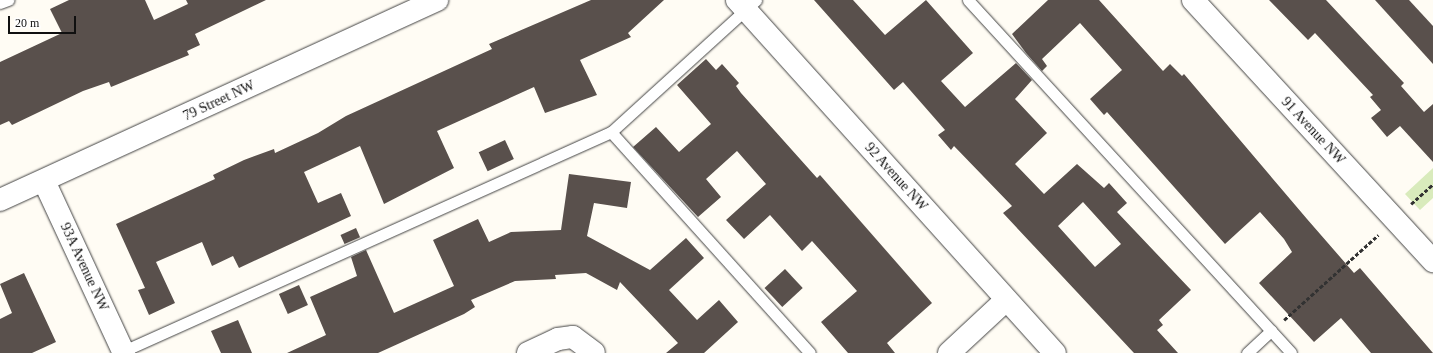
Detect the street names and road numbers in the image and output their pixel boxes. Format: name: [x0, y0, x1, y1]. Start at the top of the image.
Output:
street label: 79 Street NW: [181, 77, 257, 125]
street label: 91 Avenue NW: [1277, 94, 1349, 168]
street label: 92 Avenue NW: [861, 139, 931, 215]
street label: 93A Avenue NW: [56, 220, 112, 314]

